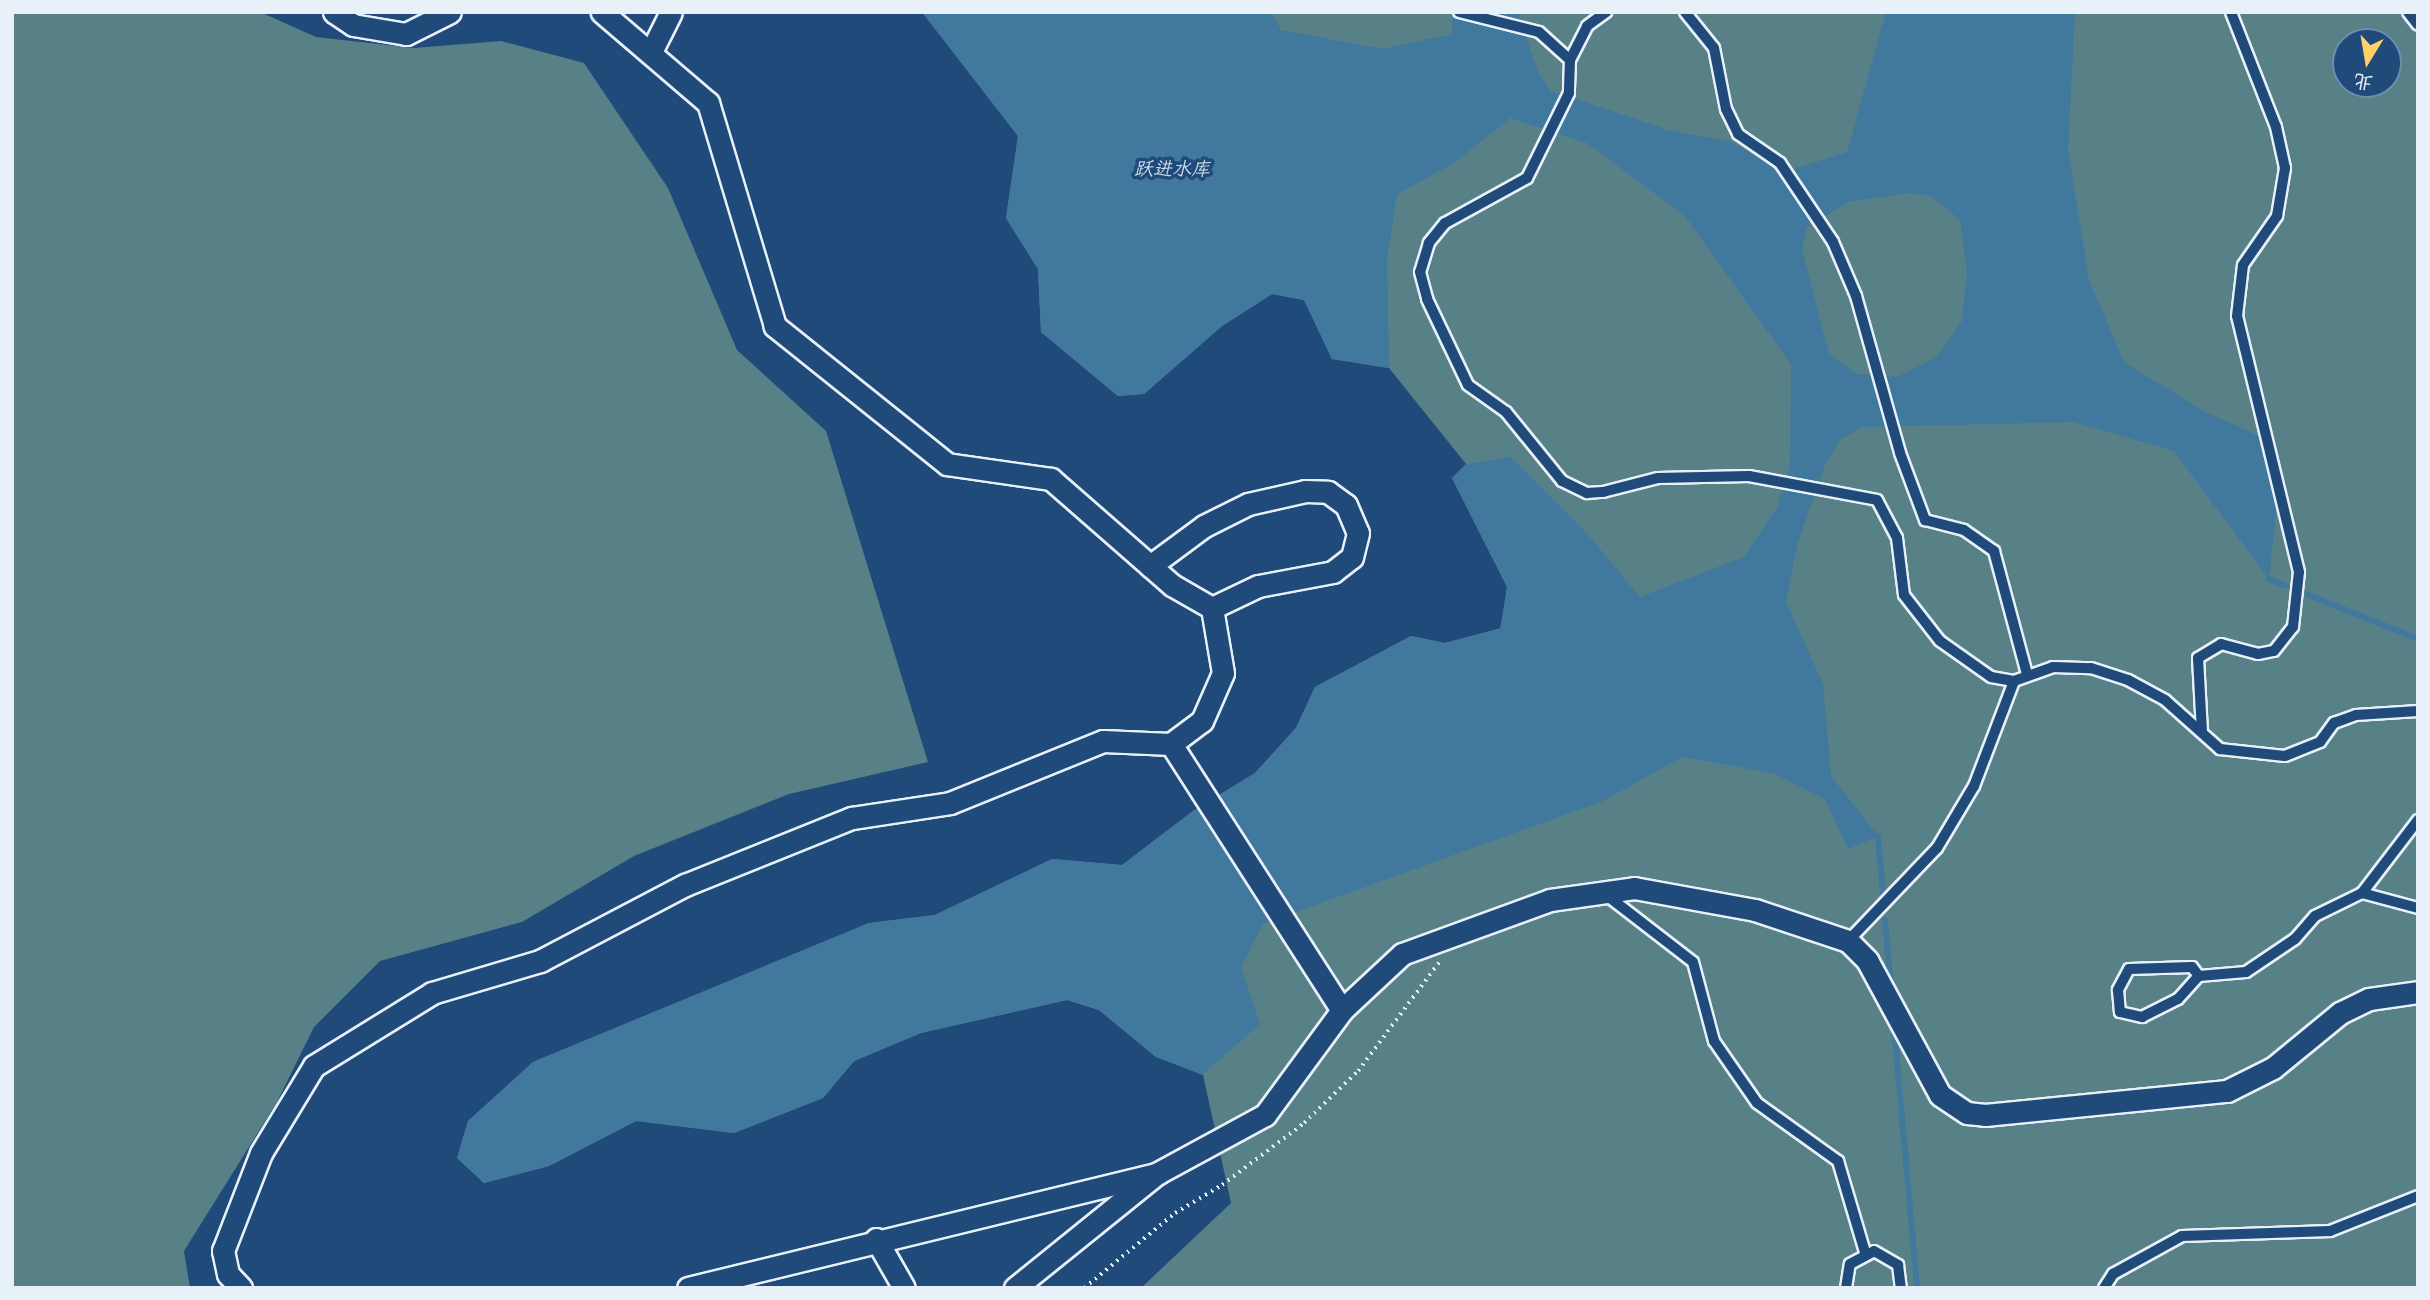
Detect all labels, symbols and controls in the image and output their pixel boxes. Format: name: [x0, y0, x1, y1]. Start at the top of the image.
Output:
north arrow: [2332, 28, 2402, 98]
text: 北: [2352, 68, 2375, 95]
water label: 跃进水库: [1134, 159, 1210, 181]

